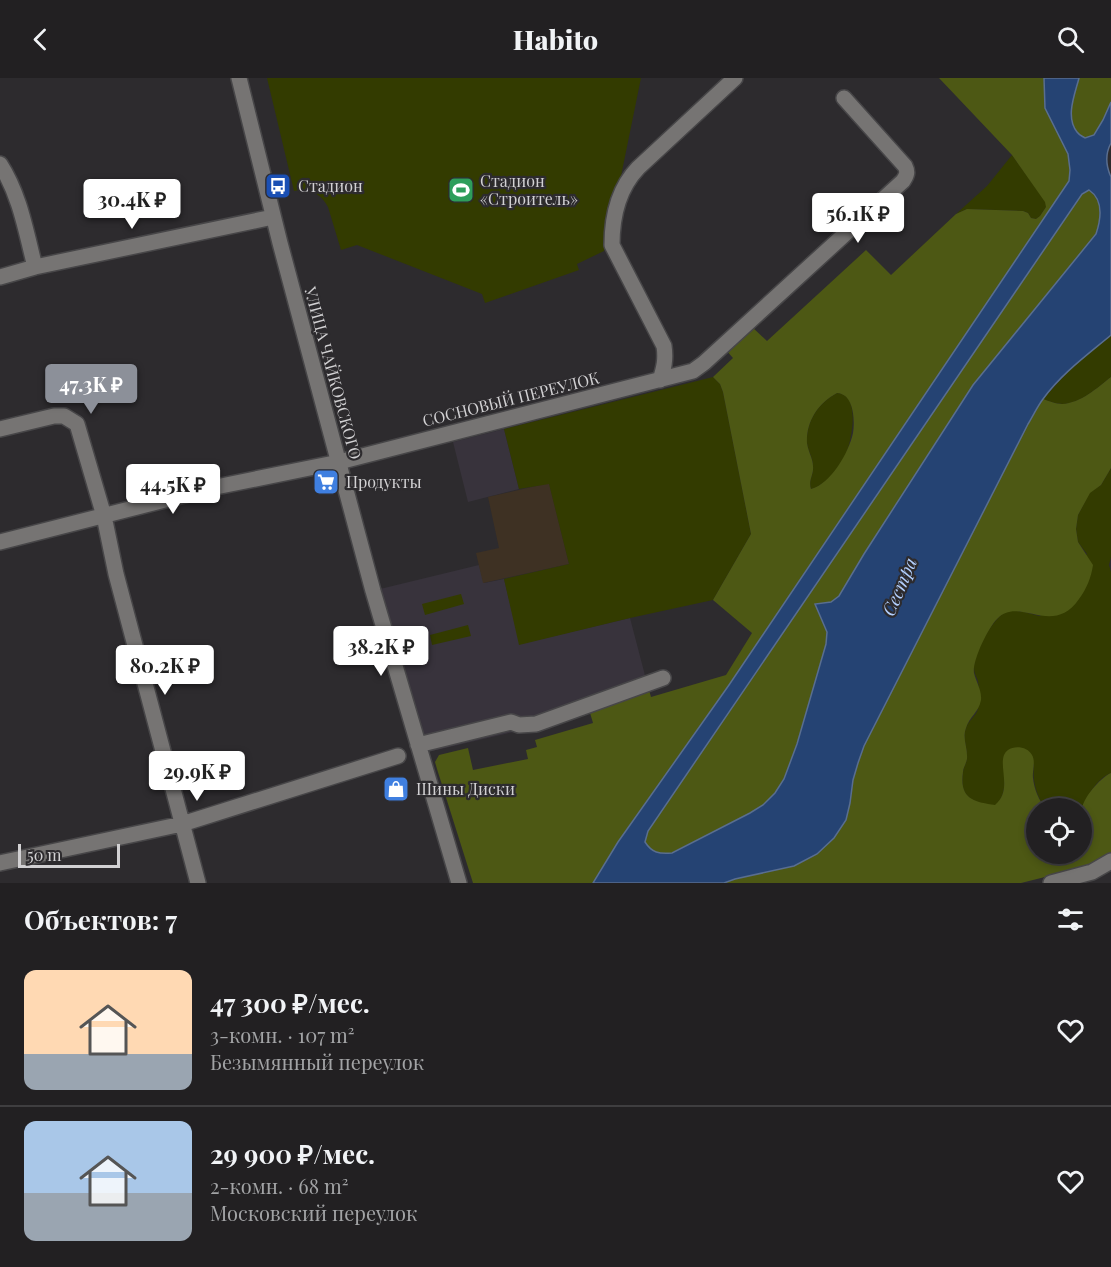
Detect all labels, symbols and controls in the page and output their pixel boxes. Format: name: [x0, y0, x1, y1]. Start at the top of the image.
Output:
text: Habito: [513, 21, 598, 57]
icon: back: [24, 23, 57, 56]
icon: search: [1054, 23, 1087, 56]
place label: Стадион «Строитель»: [480, 170, 578, 209]
bus stop icon: Стадион: [263, 171, 293, 201]
place label: Стадион: [298, 175, 363, 196]
sports icon: Стадион «Строитель»: [446, 175, 476, 205]
pin: 30.4K ₽: [77, 179, 187, 230]
text: 30.4K ₽: [97, 185, 167, 212]
pin: 56.1K ₽: [803, 193, 913, 244]
text: 56.1K ₽: [826, 199, 890, 226]
street label: УЛИЦА ЧАЙКОВСКОГО: [300, 283, 367, 462]
pin: 47.3K ₽: [36, 364, 146, 415]
street label: СОСНОВЫЙ ПЕРЕУЛОК: [420, 366, 602, 431]
text: 47.3K ₽: [59, 370, 123, 397]
pin: 44.5K ₽: [118, 464, 228, 515]
supermarket icon: Продукты: [311, 467, 341, 497]
text: 44.5K ₽: [140, 470, 206, 497]
place label: Продукты: [346, 471, 422, 492]
water label: Сестра: [876, 554, 922, 620]
pin: 38.2K ₽: [326, 626, 436, 677]
text: 38.2K ₽: [347, 632, 415, 659]
pin: 80.2K ₽: [110, 645, 220, 696]
text: 80.2K ₽: [130, 651, 200, 678]
pin: 29.9K ₽: [142, 751, 252, 802]
text: 29.9K ₽: [163, 757, 231, 784]
shop icon: Шины Диски: [381, 774, 411, 804]
place label: Шины Диски: [416, 778, 515, 799]
map controls: [1026, 798, 1092, 864]
button: locate: [1026, 798, 1092, 864]
scale bar: [18, 841, 120, 868]
text: 50 m: [27, 844, 61, 865]
text: Объектов: 7: [24, 902, 177, 937]
icon: filters: [1054, 903, 1087, 936]
text: 47 300 ₽/мес.: [210, 985, 370, 1020]
icon: home: [72, 994, 144, 1066]
icon: heart: [1054, 1014, 1087, 1047]
text: 3-комн. · 107 m²: [210, 1021, 355, 1048]
text: Безымянный переулок: [210, 1048, 424, 1075]
text: 29 900 ₽/мес.: [210, 1136, 375, 1171]
icon: home: [72, 1145, 144, 1217]
icon: heart: [1054, 1165, 1087, 1198]
text: 2-комн. · 68 m²: [210, 1172, 349, 1199]
text: Московский переулок: [210, 1199, 417, 1226]

